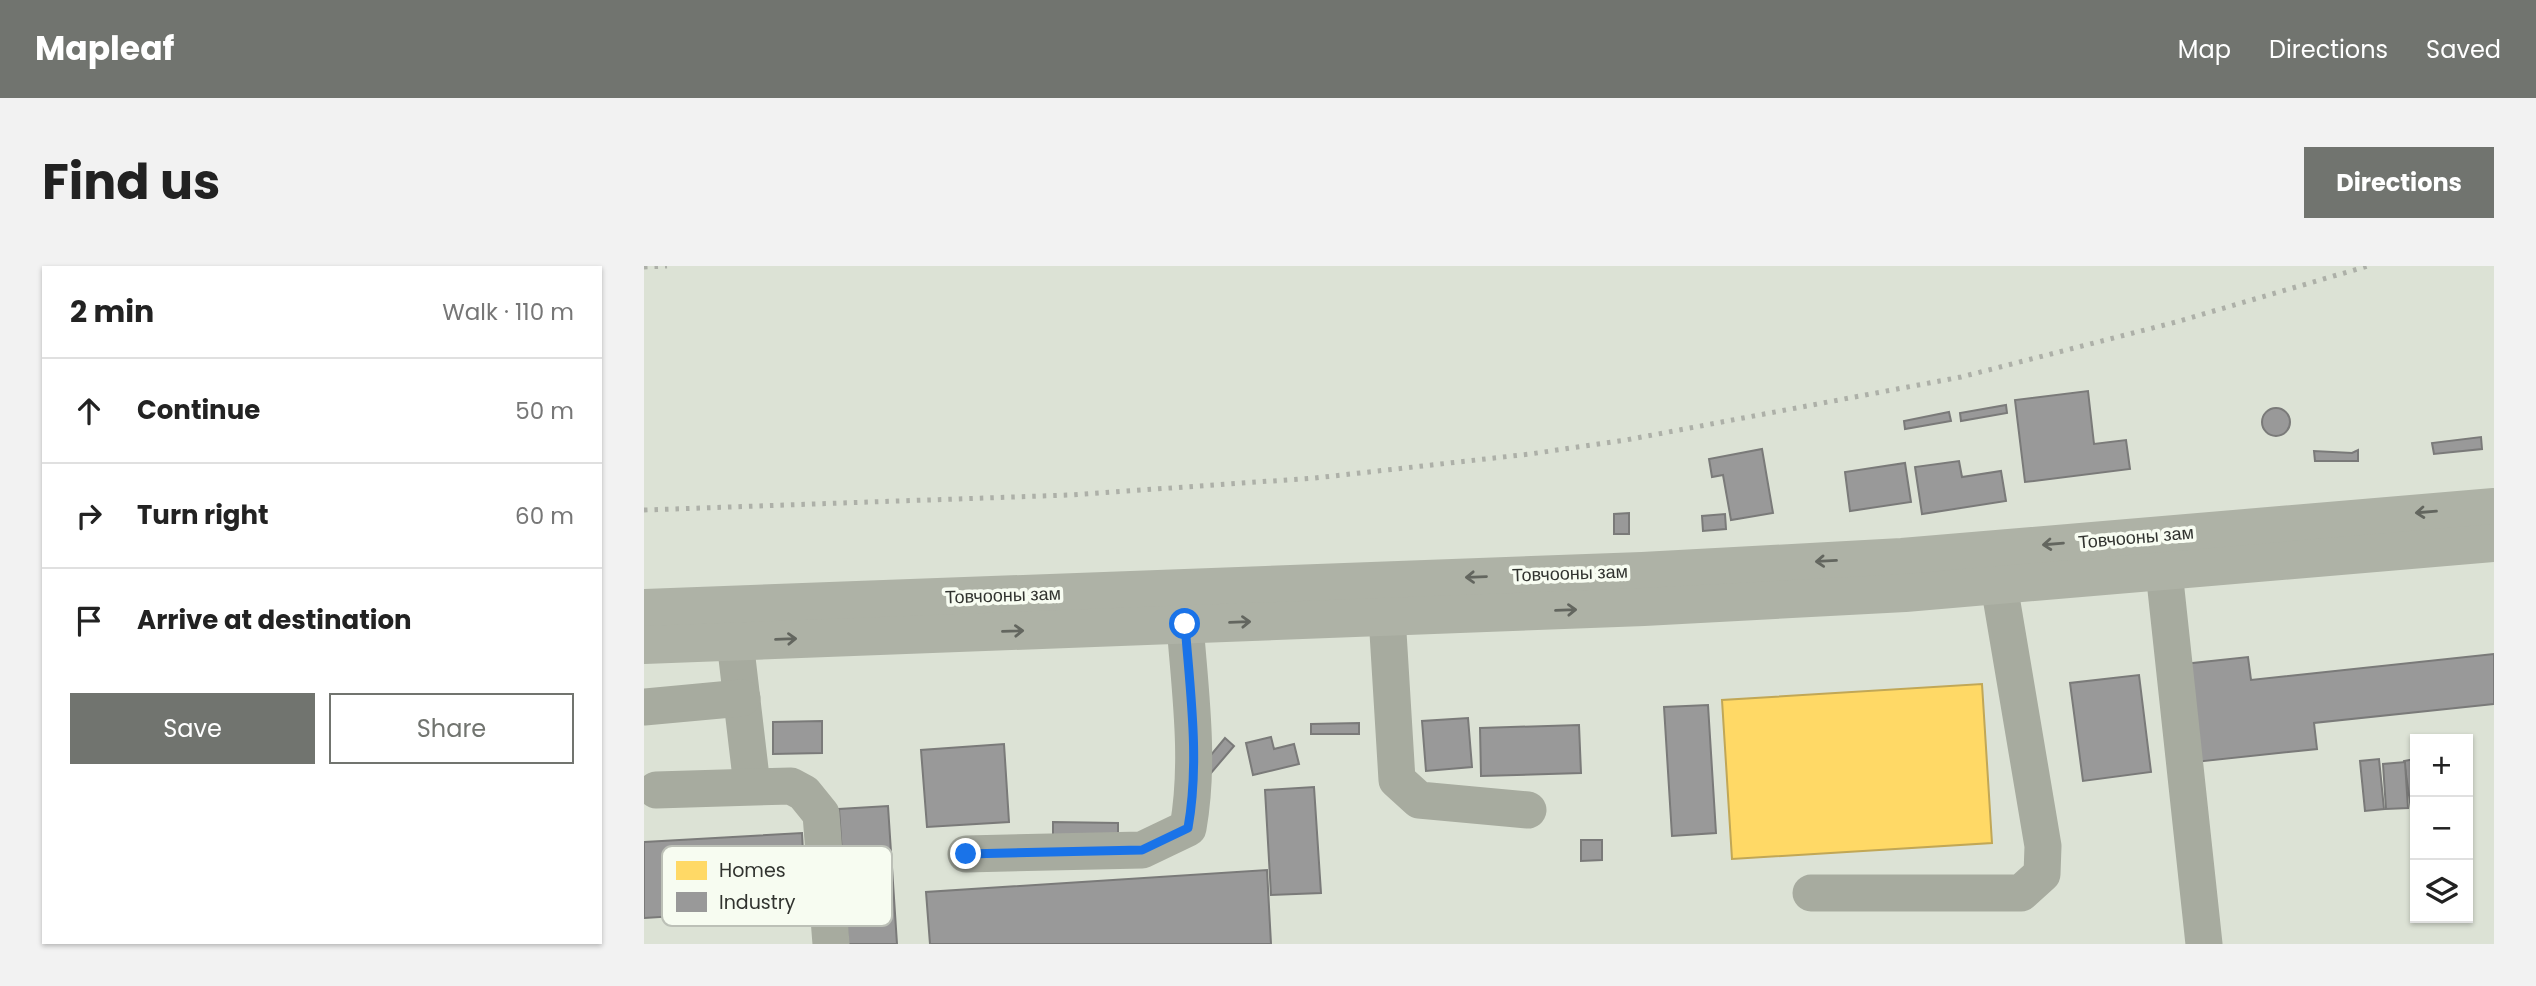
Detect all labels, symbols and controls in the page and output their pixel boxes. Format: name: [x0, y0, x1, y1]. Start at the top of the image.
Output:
text: Mapleaf: [35, 25, 174, 72]
text: Map: [2178, 33, 2231, 66]
text: Directions: [2269, 33, 2388, 66]
text: Saved: [2426, 33, 2501, 66]
button: Directions: [2304, 147, 2494, 218]
text: Find us: [42, 148, 220, 216]
text: 2 min: [70, 290, 154, 333]
text: Walk · 110 m: [442, 296, 574, 328]
icon: ahead: [70, 392, 108, 430]
text: Continue: [137, 392, 260, 428]
text: 50 m: [515, 395, 574, 427]
icon: right: [70, 497, 108, 535]
text: Turn right: [137, 497, 269, 533]
text: 60 m: [515, 500, 574, 532]
one-way arrow: [2415, 506, 2438, 519]
street label: Товчооны зам: [2077, 519, 2195, 555]
one-way arrow: [2042, 538, 2065, 551]
one-way arrow: [1815, 555, 1838, 568]
street label: Товчооны зам: [1512, 558, 1628, 588]
one-way arrow: [1465, 570, 1488, 583]
street label: Товчооны зам: [945, 580, 1061, 610]
icon: arrive: [70, 602, 108, 640]
text: Arrive at destination: [137, 602, 412, 638]
one-way arrow: [1554, 603, 1577, 616]
route start: [1169, 608, 1200, 639]
one-way arrow: [1229, 616, 1252, 629]
one-way arrow: [1001, 624, 1024, 637]
one-way arrow: [774, 633, 797, 646]
button: Save: [70, 693, 315, 764]
button: Share: [329, 693, 574, 764]
map controls: [2410, 734, 2473, 923]
button: +: [2410, 734, 2473, 797]
button: −: [2410, 797, 2473, 860]
route end: [950, 838, 981, 869]
legend: [662, 846, 892, 926]
text: Homes: [719, 857, 786, 884]
button: layers: [2410, 860, 2473, 923]
text: Industry: [719, 889, 796, 916]

